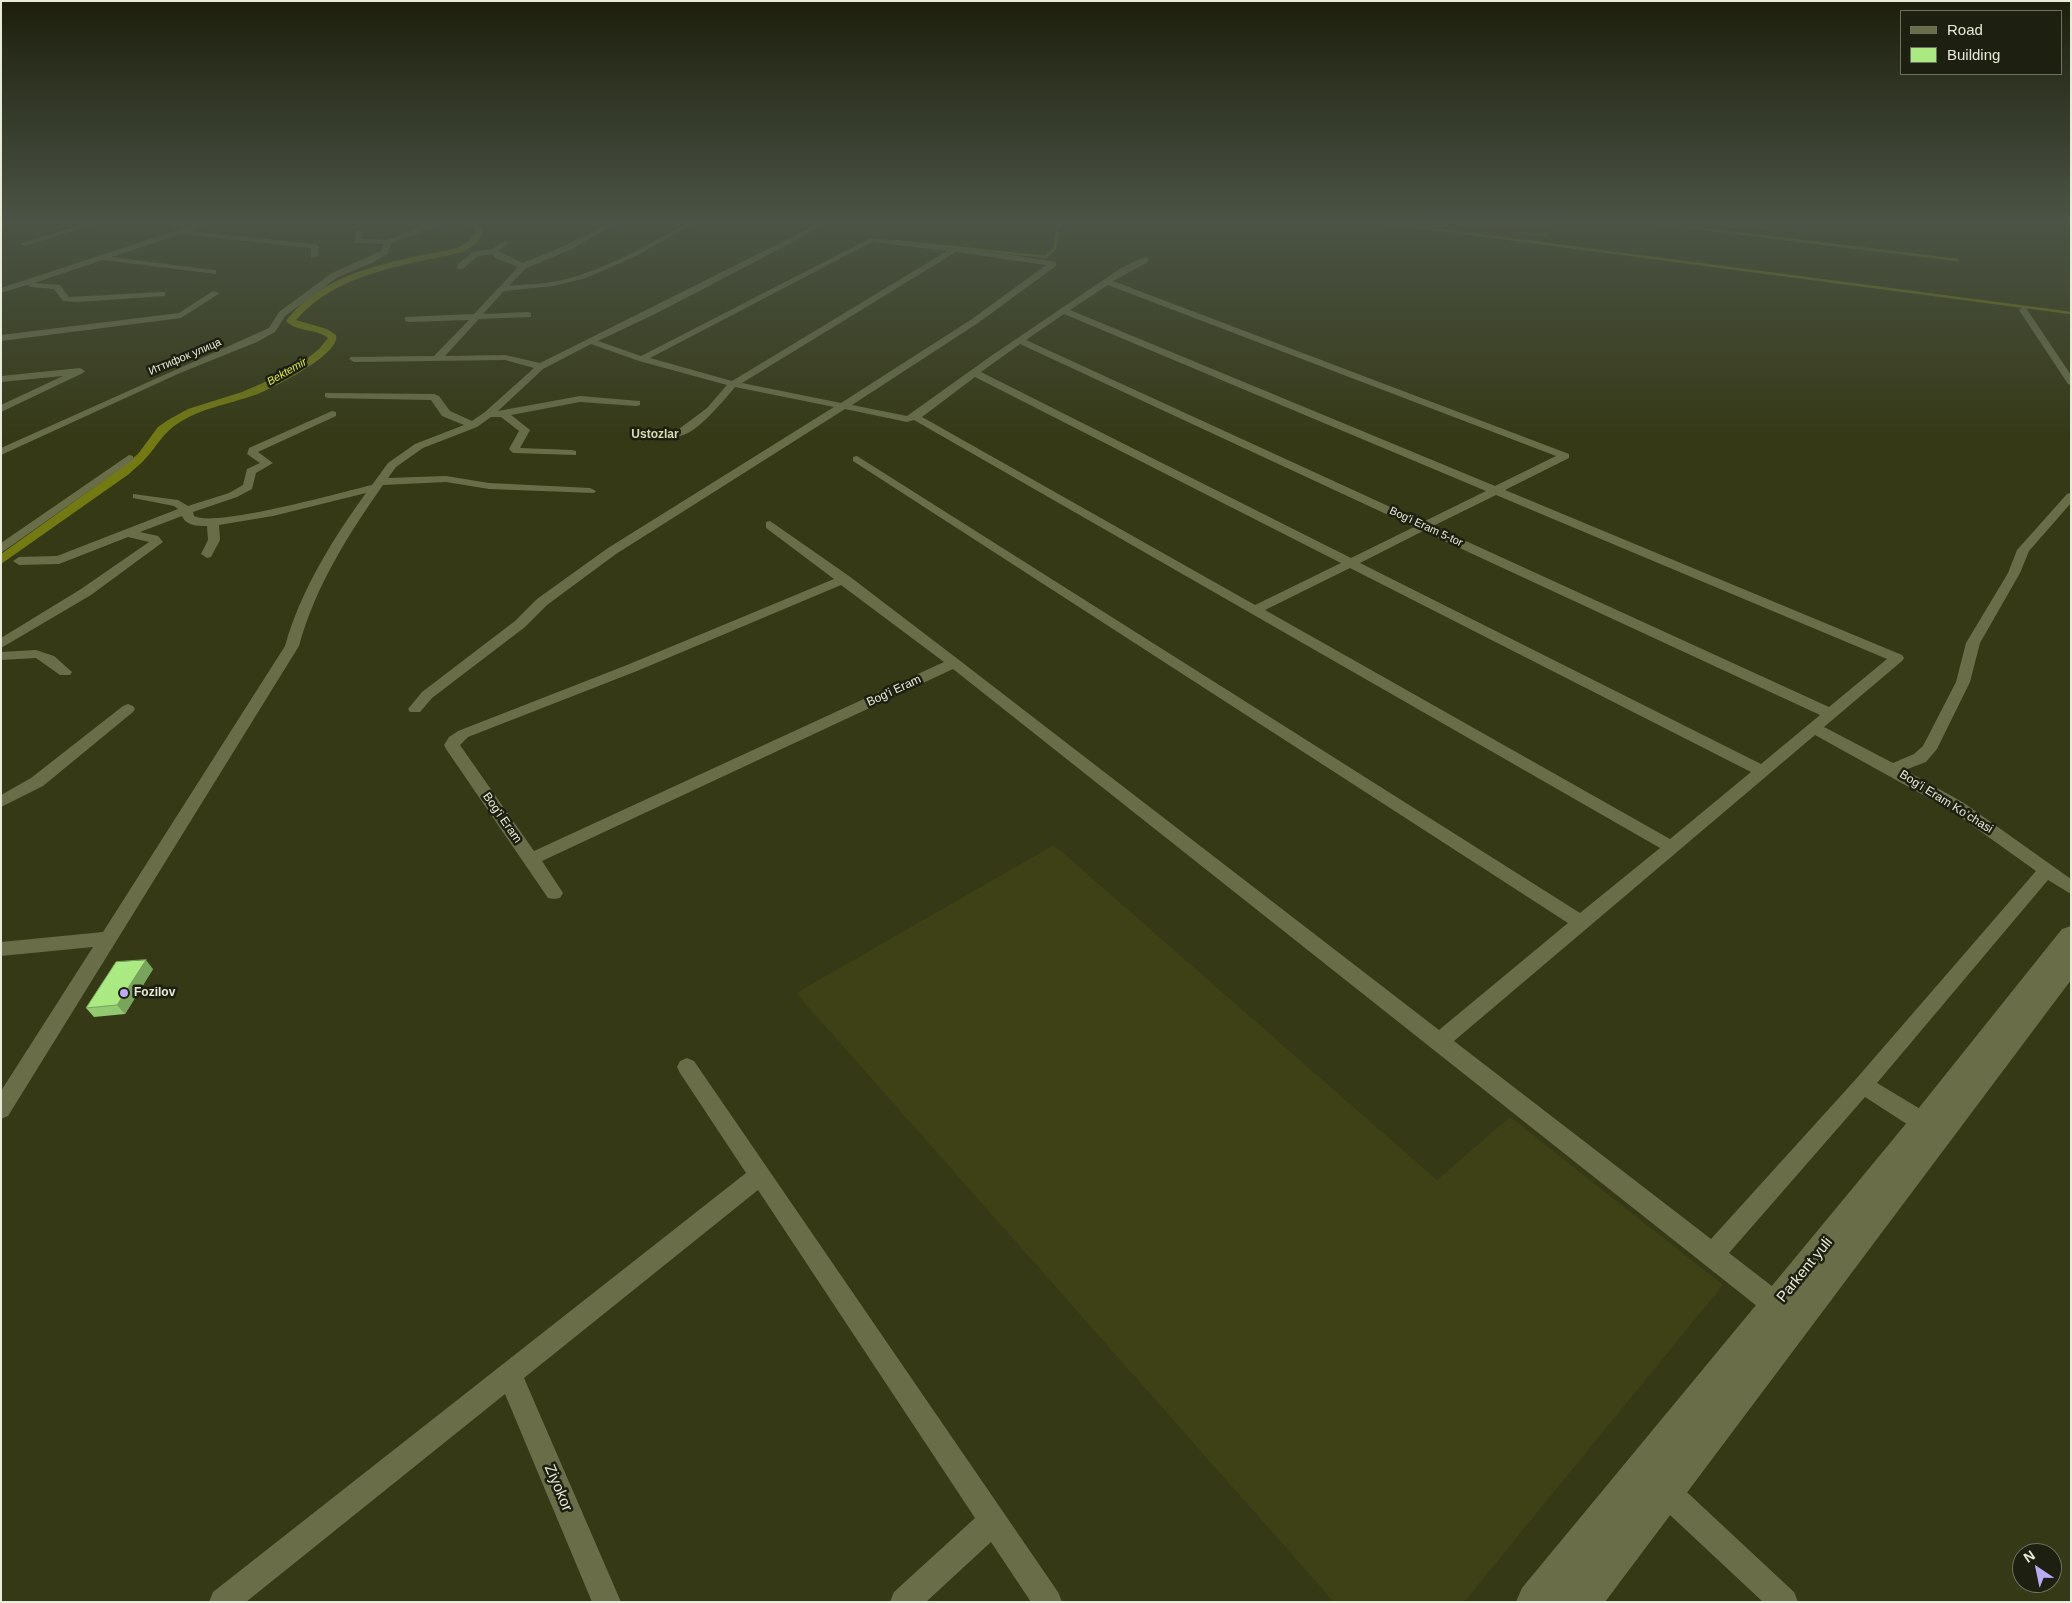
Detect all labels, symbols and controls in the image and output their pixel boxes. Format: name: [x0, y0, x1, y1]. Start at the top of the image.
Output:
legend: [1900, 10, 2062, 75]
text: Road: [1947, 21, 1983, 38]
text: Building: [1947, 46, 2000, 63]
street label: Иттифок улица: [147, 336, 223, 378]
water label: Bektemir: [265, 355, 309, 389]
district label: Ustozlar: [631, 428, 679, 442]
street label: Bog'i Eram 5-tor: [1387, 504, 1465, 550]
street label: Bog'i Eram: [865, 672, 923, 710]
street label: Bog’i Eram Ko’chasi: [1897, 767, 1995, 837]
street label: Bog'i Eram: [479, 790, 525, 846]
place label: Fozilov: [134, 986, 175, 1000]
marker: Fozilov: [118, 987, 130, 999]
street label: Parkent yuli: [1773, 1234, 1837, 1306]
street label: Ziyokor: [540, 1462, 576, 1514]
north arrow: [2012, 1543, 2062, 1593]
text: N: [2021, 1547, 2038, 1566]

